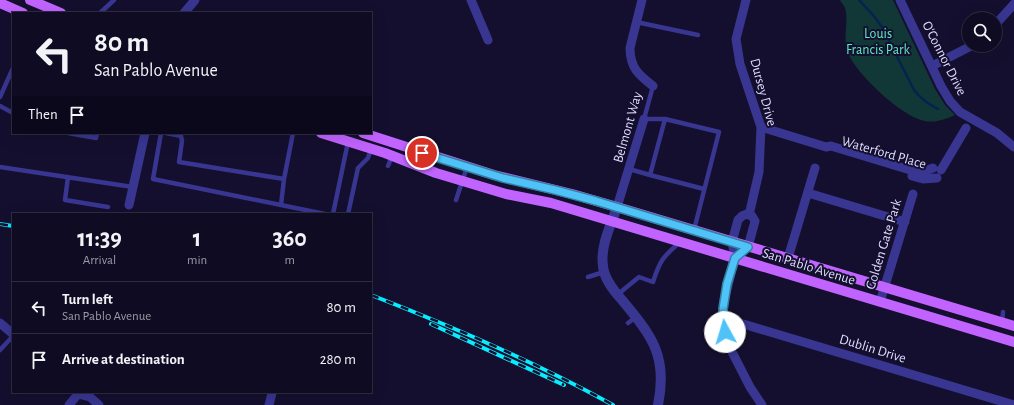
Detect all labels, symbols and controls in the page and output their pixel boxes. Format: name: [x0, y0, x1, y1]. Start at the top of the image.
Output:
map controls: [962, 12, 1002, 52]
button: search: [962, 12, 1002, 52]
street label: O'Connor Drive: [919, 19, 969, 98]
park label: Louis Francis Park: [846, 27, 911, 57]
icon: left: [28, 28, 80, 80]
text: 80 m: [94, 29, 149, 57]
street label: Dursey Drive: [747, 57, 779, 128]
text: San Pablo Avenue: [94, 62, 218, 80]
street label: Belmont Way: [611, 90, 645, 164]
icon: arrive: [66, 104, 88, 126]
text: Then: [28, 107, 58, 122]
street label: Waterford Place: [840, 134, 928, 172]
pin: [405, 136, 439, 170]
icon: arrive: [411, 142, 433, 164]
street label: Golden Gate Park: [864, 197, 905, 291]
text: 11:39: [77, 227, 122, 251]
text: 1: [193, 227, 201, 251]
text: 360: [272, 227, 307, 251]
street label: San Pablo Avenue: [761, 246, 857, 288]
text: Arrival: [83, 254, 116, 267]
text: min: [187, 254, 207, 267]
text: m: [284, 254, 295, 267]
text: Turn left: [62, 292, 113, 307]
icon: left: [28, 297, 50, 319]
text: 80 m: [326, 300, 356, 315]
text: San Pablo Avenue: [62, 310, 151, 323]
position arrow: [704, 311, 746, 353]
street label: Dublin Drive: [838, 332, 908, 366]
icon: arrive: [28, 349, 50, 371]
text: Arrive at destination: [62, 352, 185, 367]
text: 280 m: [320, 352, 356, 367]

